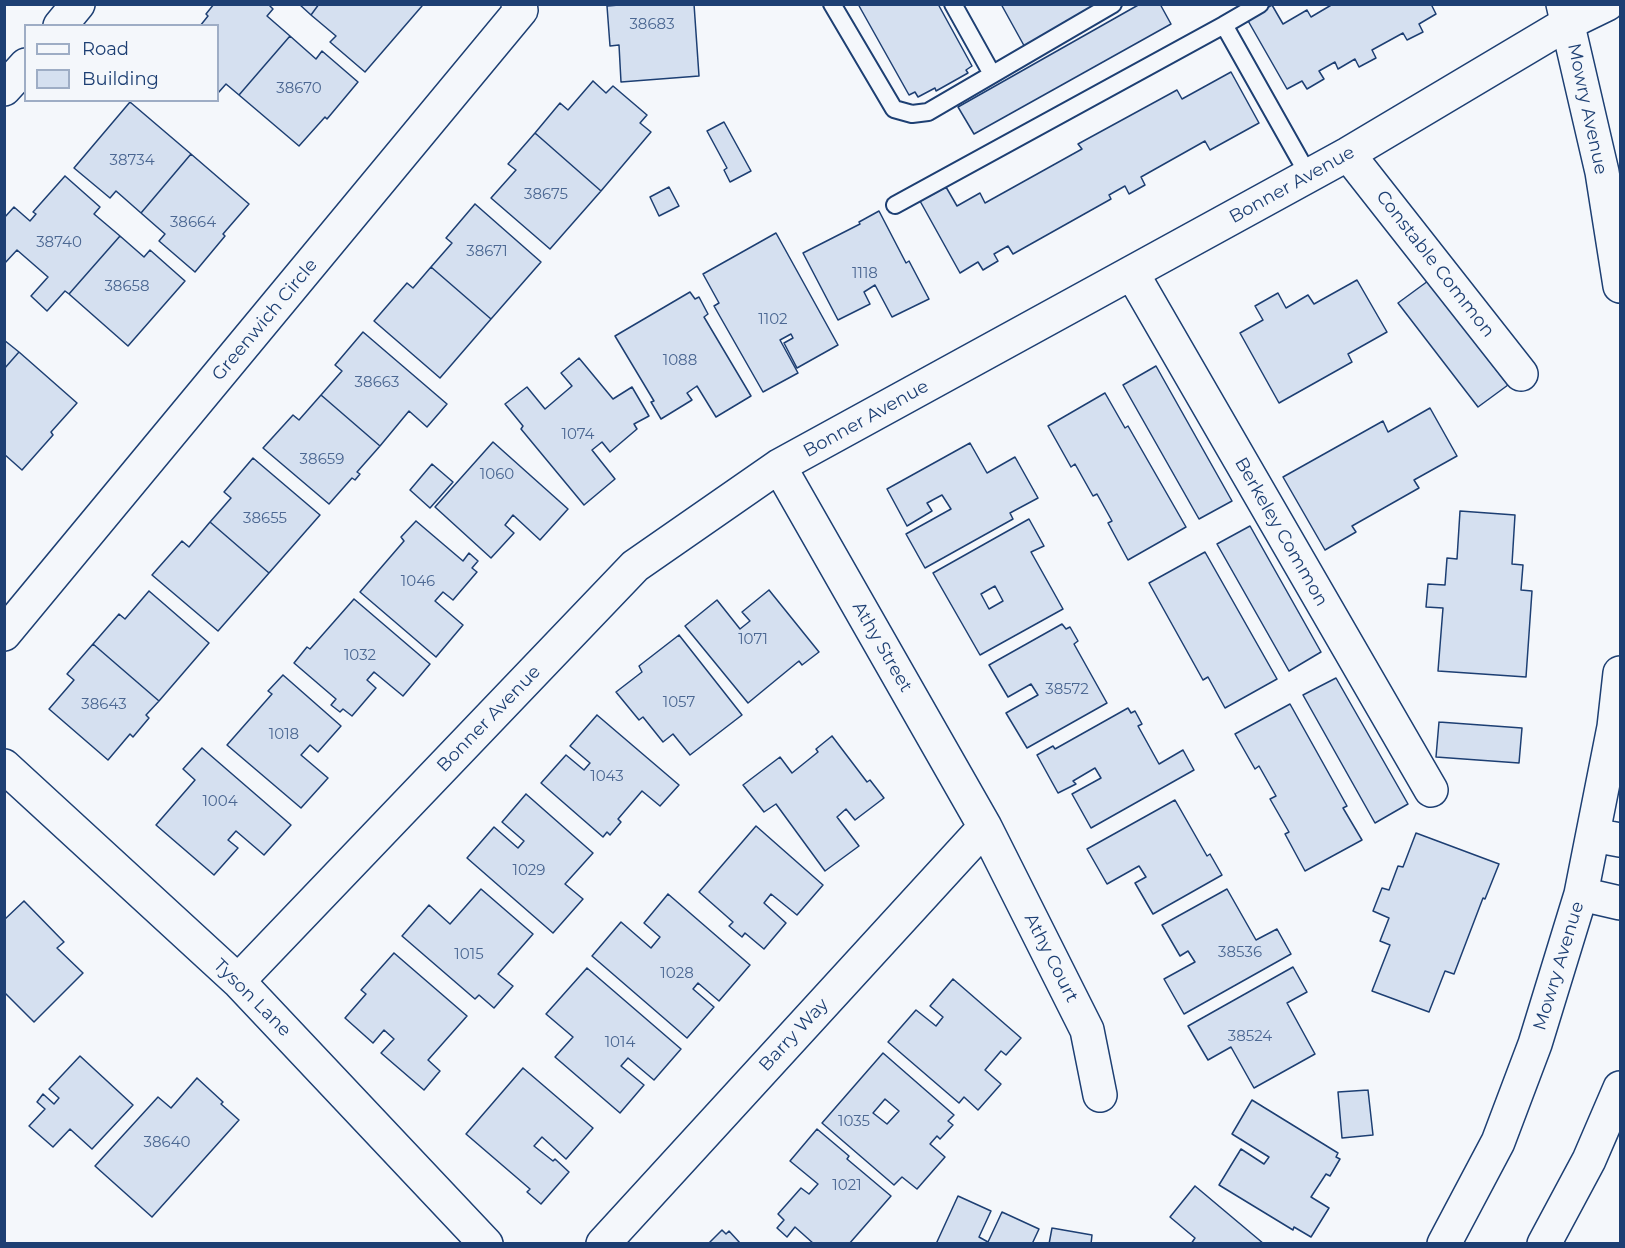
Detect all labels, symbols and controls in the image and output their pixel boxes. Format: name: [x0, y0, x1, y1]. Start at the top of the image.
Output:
house number: 38683: [629, 16, 675, 34]
legend: [24, 24, 219, 102]
text: Road: [82, 38, 129, 60]
street label: Mowry Avenue: [1563, 41, 1611, 177]
text: Building: [82, 68, 159, 90]
house number: 38670: [276, 80, 322, 98]
street label: Bonner Avenue: [1226, 142, 1358, 228]
house number: 38734: [109, 152, 155, 170]
house number: 38675: [524, 186, 568, 204]
street label: Constable Common: [1371, 186, 1499, 342]
house number: 38664: [170, 214, 216, 232]
house number: 38740: [36, 234, 82, 252]
house number: 38671: [466, 243, 508, 261]
street label: Greenwich Circle: [208, 255, 322, 385]
house number: 1118: [852, 265, 878, 283]
house number: 38658: [104, 278, 150, 296]
house number: 1102: [758, 311, 788, 329]
house number: 1088: [663, 352, 697, 370]
house number: 38663: [355, 374, 399, 392]
street label: Bonner Avenue: [800, 376, 932, 462]
house number: 1074: [561, 426, 595, 444]
house number: 38659: [300, 451, 344, 469]
street label: Berkeley Common: [1230, 454, 1332, 610]
house number: 1060: [480, 466, 514, 484]
house number: 38655: [243, 510, 287, 528]
house number: 1046: [401, 573, 435, 591]
street label: Athy Street: [847, 598, 917, 696]
house number: 1071: [738, 631, 768, 649]
house number: 1032: [344, 647, 376, 665]
street label: Bonner Avenue: [433, 661, 545, 777]
house number: 38572: [1045, 681, 1089, 699]
house number: 1057: [663, 694, 695, 712]
house number: 38643: [81, 696, 127, 714]
house number: 1018: [269, 726, 299, 744]
house number: 1043: [590, 768, 624, 786]
house number: 1004: [202, 793, 238, 811]
house number: 1029: [513, 862, 545, 880]
street label: Mowry Avenue: [1529, 899, 1589, 1033]
street label: Athy Court: [1019, 910, 1083, 1006]
house number: 38536: [1218, 944, 1262, 962]
house number: 1015: [454, 946, 484, 964]
street label: Tyson Lane: [209, 955, 295, 1041]
house number: 1028: [660, 965, 694, 983]
street label: Barry Way: [755, 994, 833, 1076]
house number: 38524: [1228, 1028, 1272, 1046]
house number: 1014: [605, 1034, 635, 1052]
house number: 1035: [838, 1113, 870, 1131]
house number: 38640: [143, 1134, 191, 1152]
house number: 1021: [832, 1177, 862, 1195]

